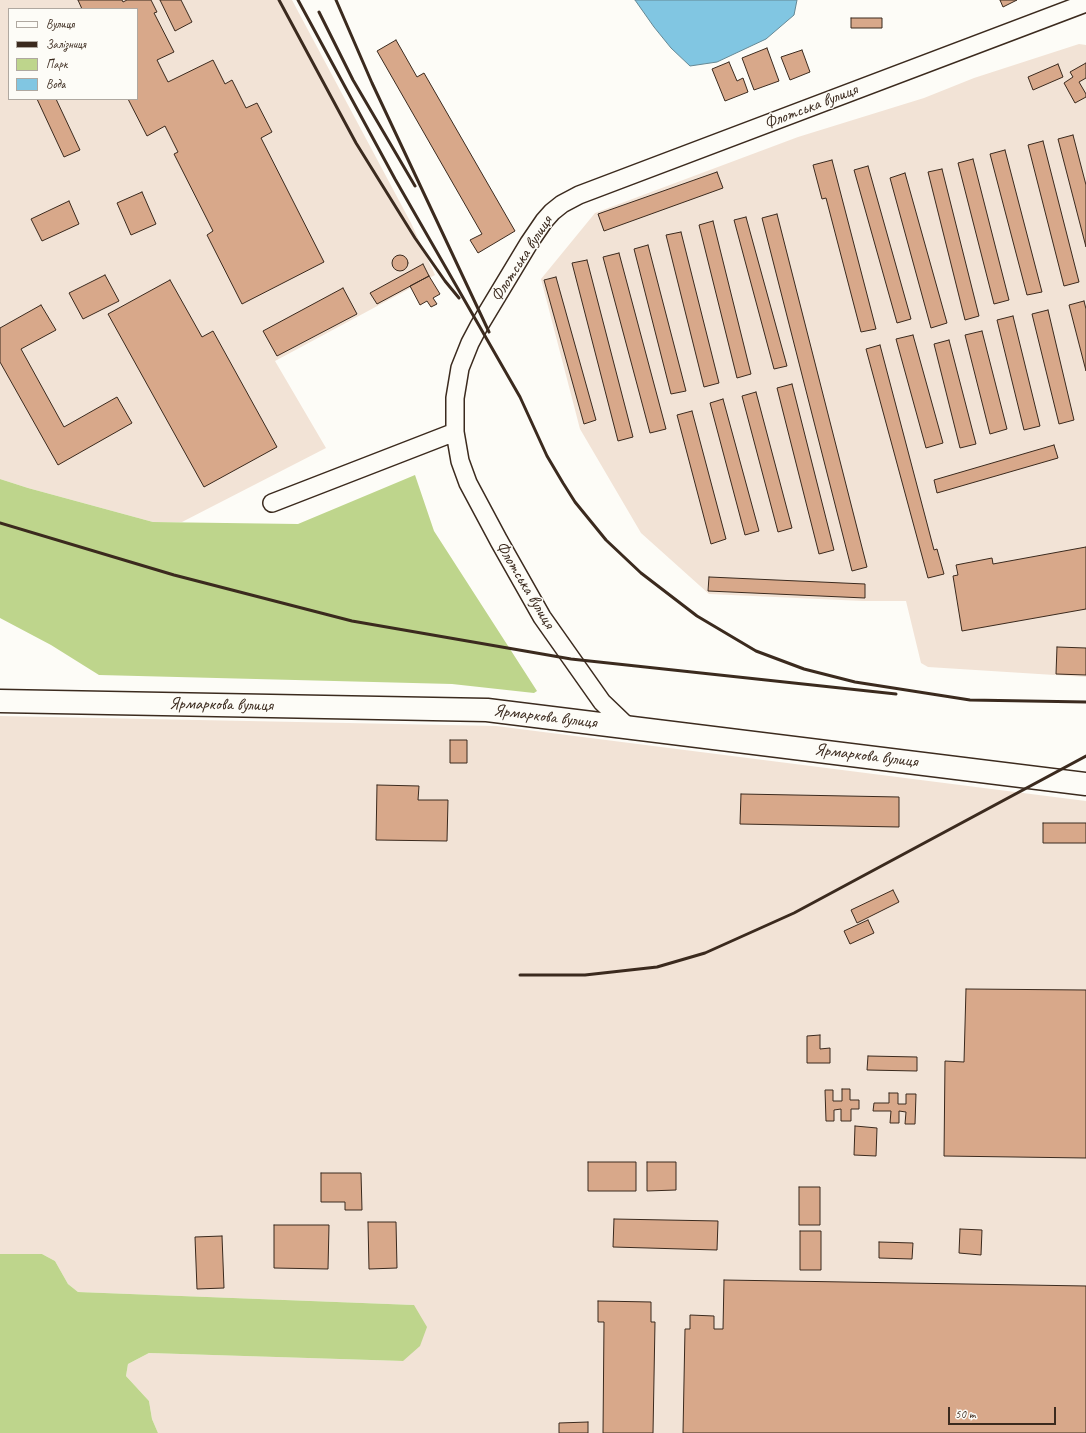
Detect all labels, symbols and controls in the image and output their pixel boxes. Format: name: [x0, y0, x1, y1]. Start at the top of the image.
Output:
legend: [8, 8, 138, 100]
text: Вулиця: [46, 16, 74, 32]
text: Залізниця: [46, 36, 86, 52]
text: Парк: [46, 56, 67, 72]
text: Вода: [46, 76, 65, 92]
street label: Флотська вулиця: [761, 80, 861, 134]
street label: Флотська вулиця: [487, 212, 557, 306]
street label: Флотська вулиця: [491, 538, 559, 632]
street label: Ярмаркова вулиця: [169, 694, 273, 716]
street label: Ярмаркова вулиця: [492, 701, 598, 733]
street label: Ярмаркова вулиця: [813, 740, 919, 772]
scale bar: [950, 1399, 1058, 1425]
text: 50 m: [955, 1406, 975, 1422]

